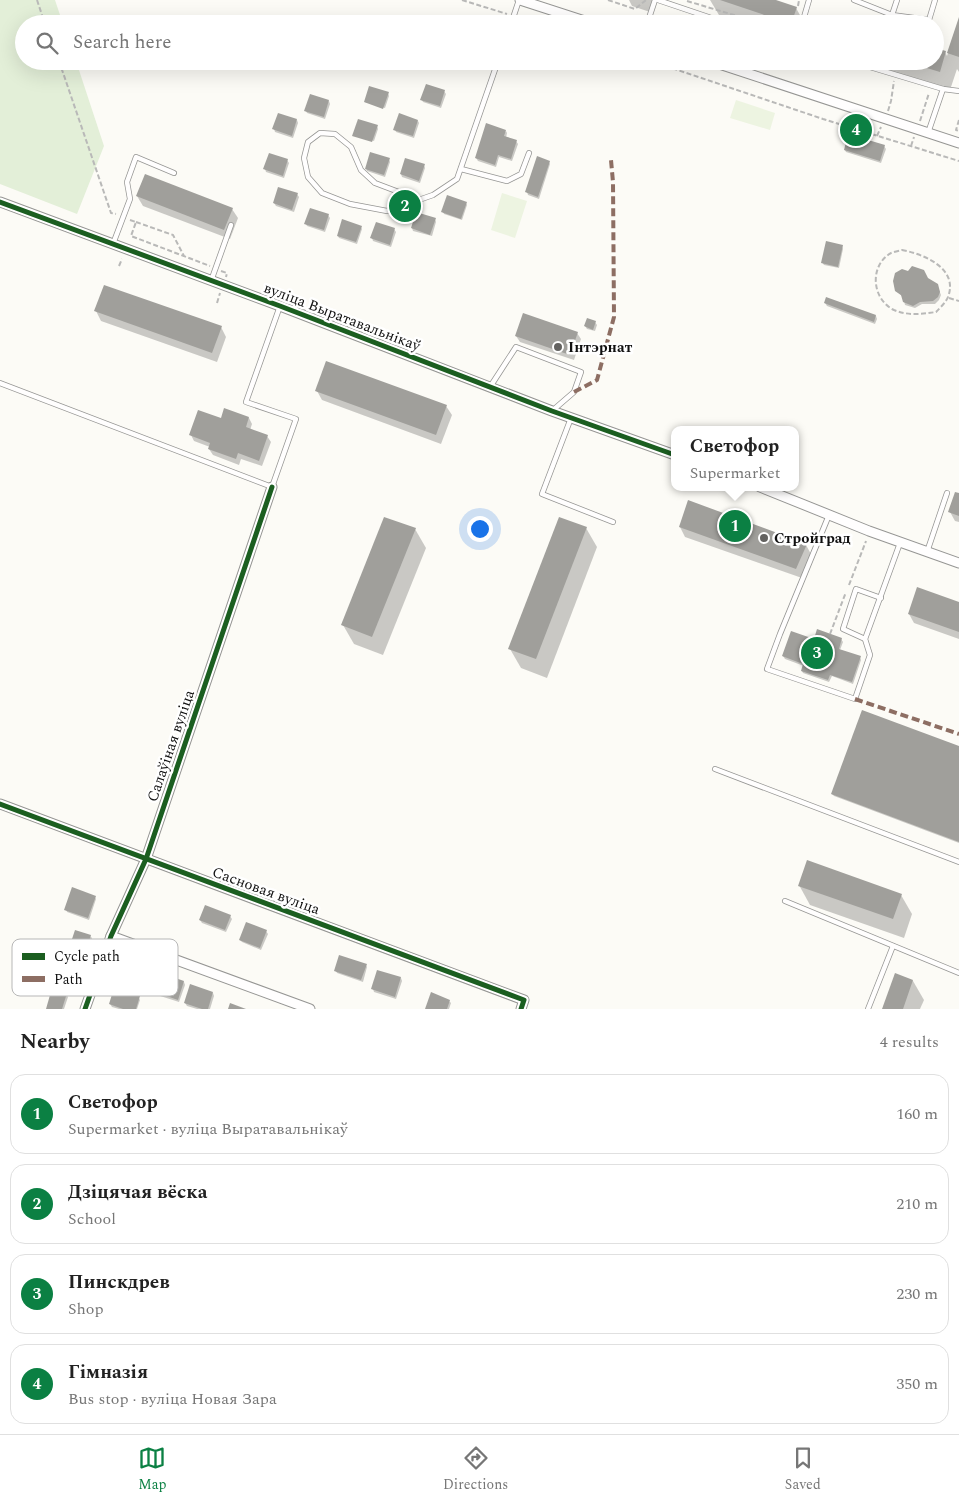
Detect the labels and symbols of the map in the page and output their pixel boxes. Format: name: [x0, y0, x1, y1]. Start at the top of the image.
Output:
pin: 4: [840, 111, 872, 149]
pin: 2: [389, 187, 421, 225]
street label: вуліца Выратавальнікаў: [260, 277, 424, 358]
place label: Інтэрнат: [568, 336, 633, 359]
marker: Інтэрнат: [552, 341, 564, 353]
pin: 1: [719, 507, 751, 545]
your location: [467, 516, 493, 542]
place label: Стройград: [774, 527, 851, 550]
marker: Стройград: [758, 532, 770, 544]
pin: 3: [801, 634, 833, 672]
street label: Салаўіная вуліца: [141, 686, 201, 805]
street label: Сасновая вуліца: [209, 861, 324, 921]
legend: [12, 939, 178, 996]
text: Cycle path: [54, 946, 120, 967]
text: Path: [54, 969, 83, 990]

